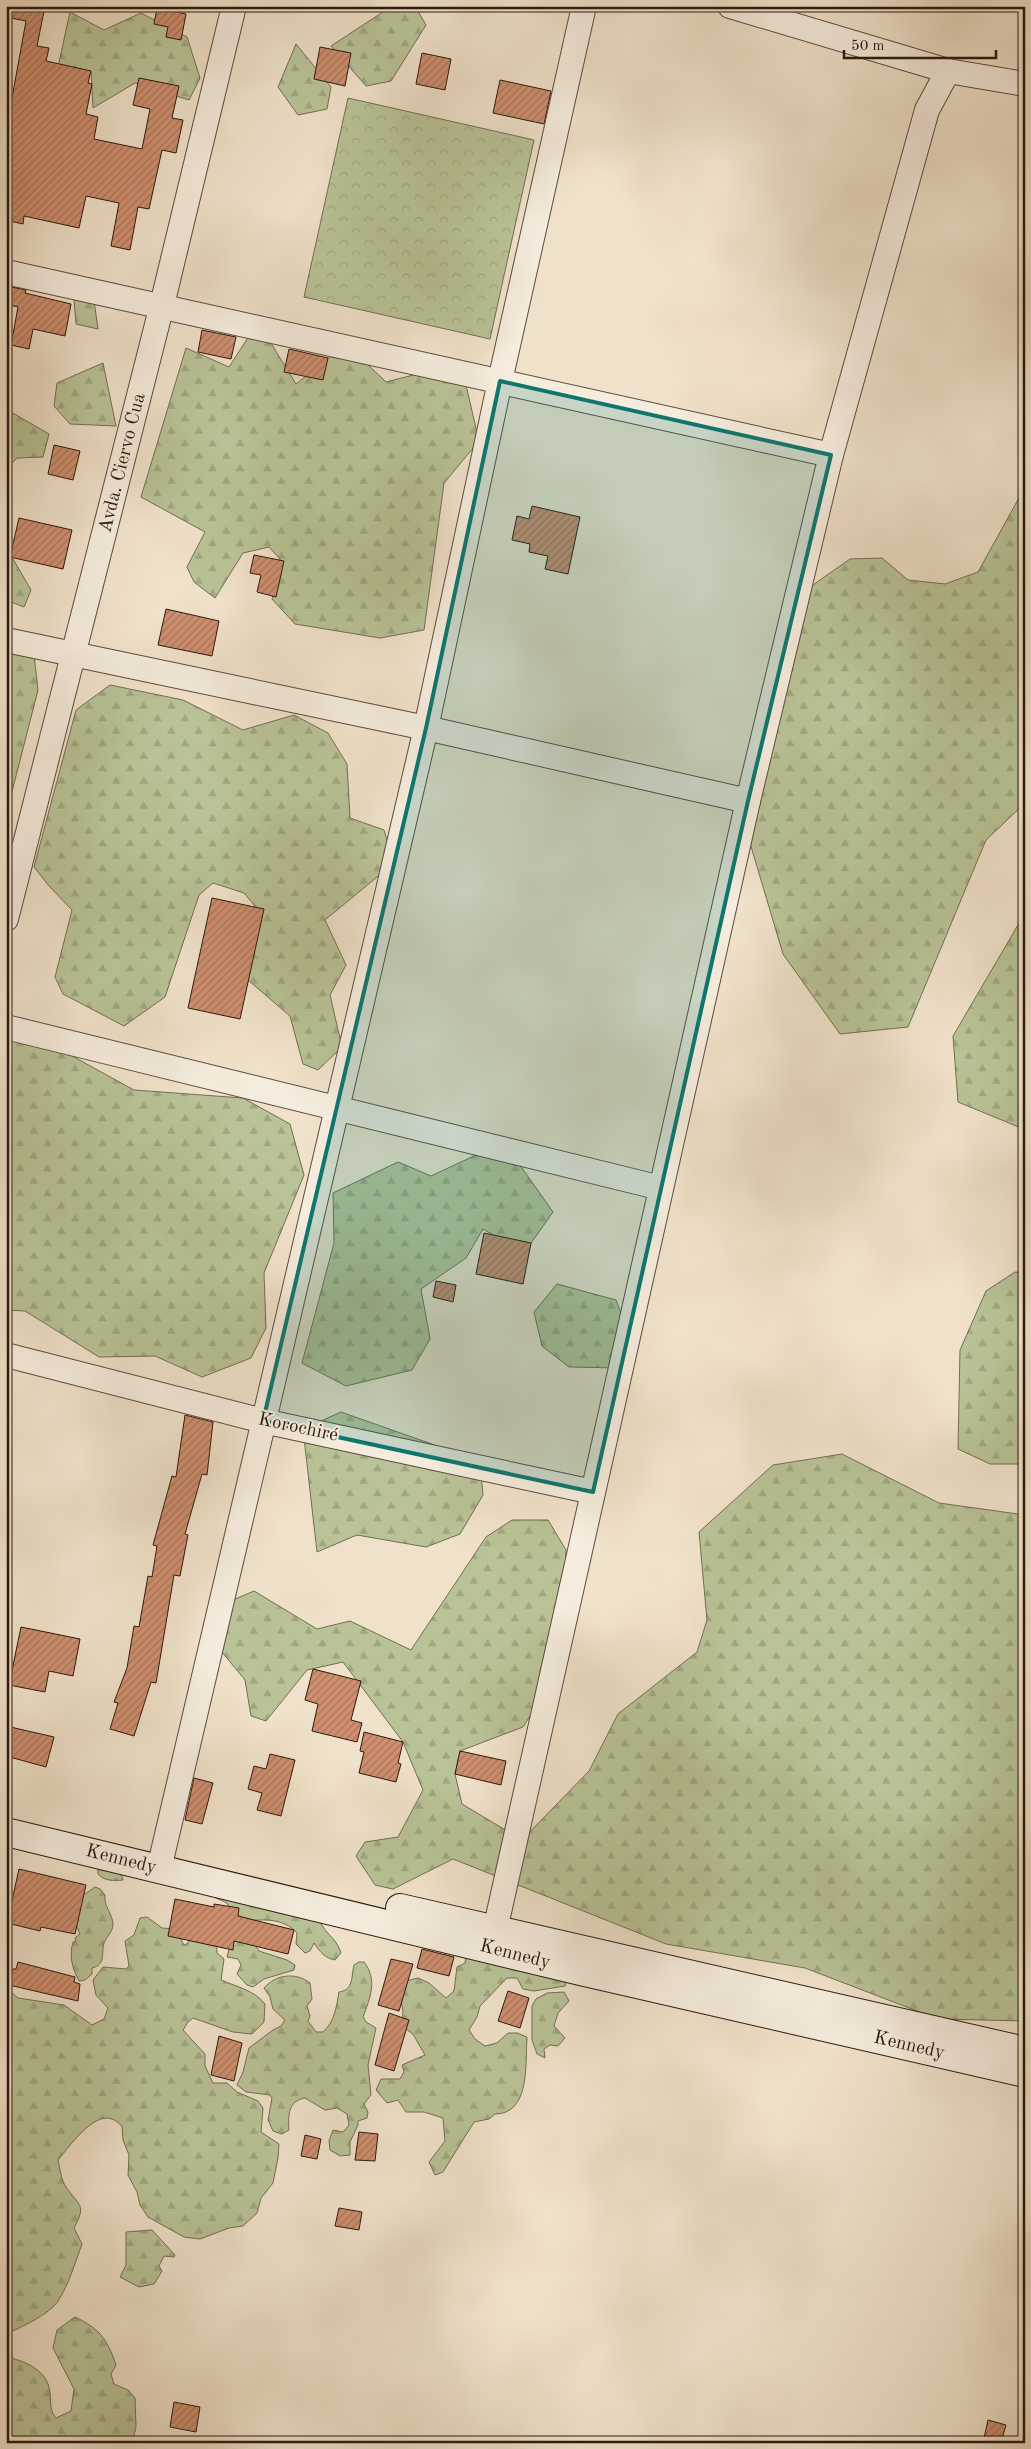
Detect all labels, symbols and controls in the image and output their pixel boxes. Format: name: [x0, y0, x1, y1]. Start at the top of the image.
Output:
scale bar: [844, 28, 996, 60]
text: 50 m: [851, 39, 885, 54]
street label: Avda. Ciervo Cua: [96, 391, 150, 535]
street label: Korochiré: [256, 1410, 340, 1446]
street label: Kennedy: [84, 1842, 158, 1878]
street label: Kennedy: [478, 1937, 552, 1973]
street label: Kennedy: [872, 2029, 946, 2063]

